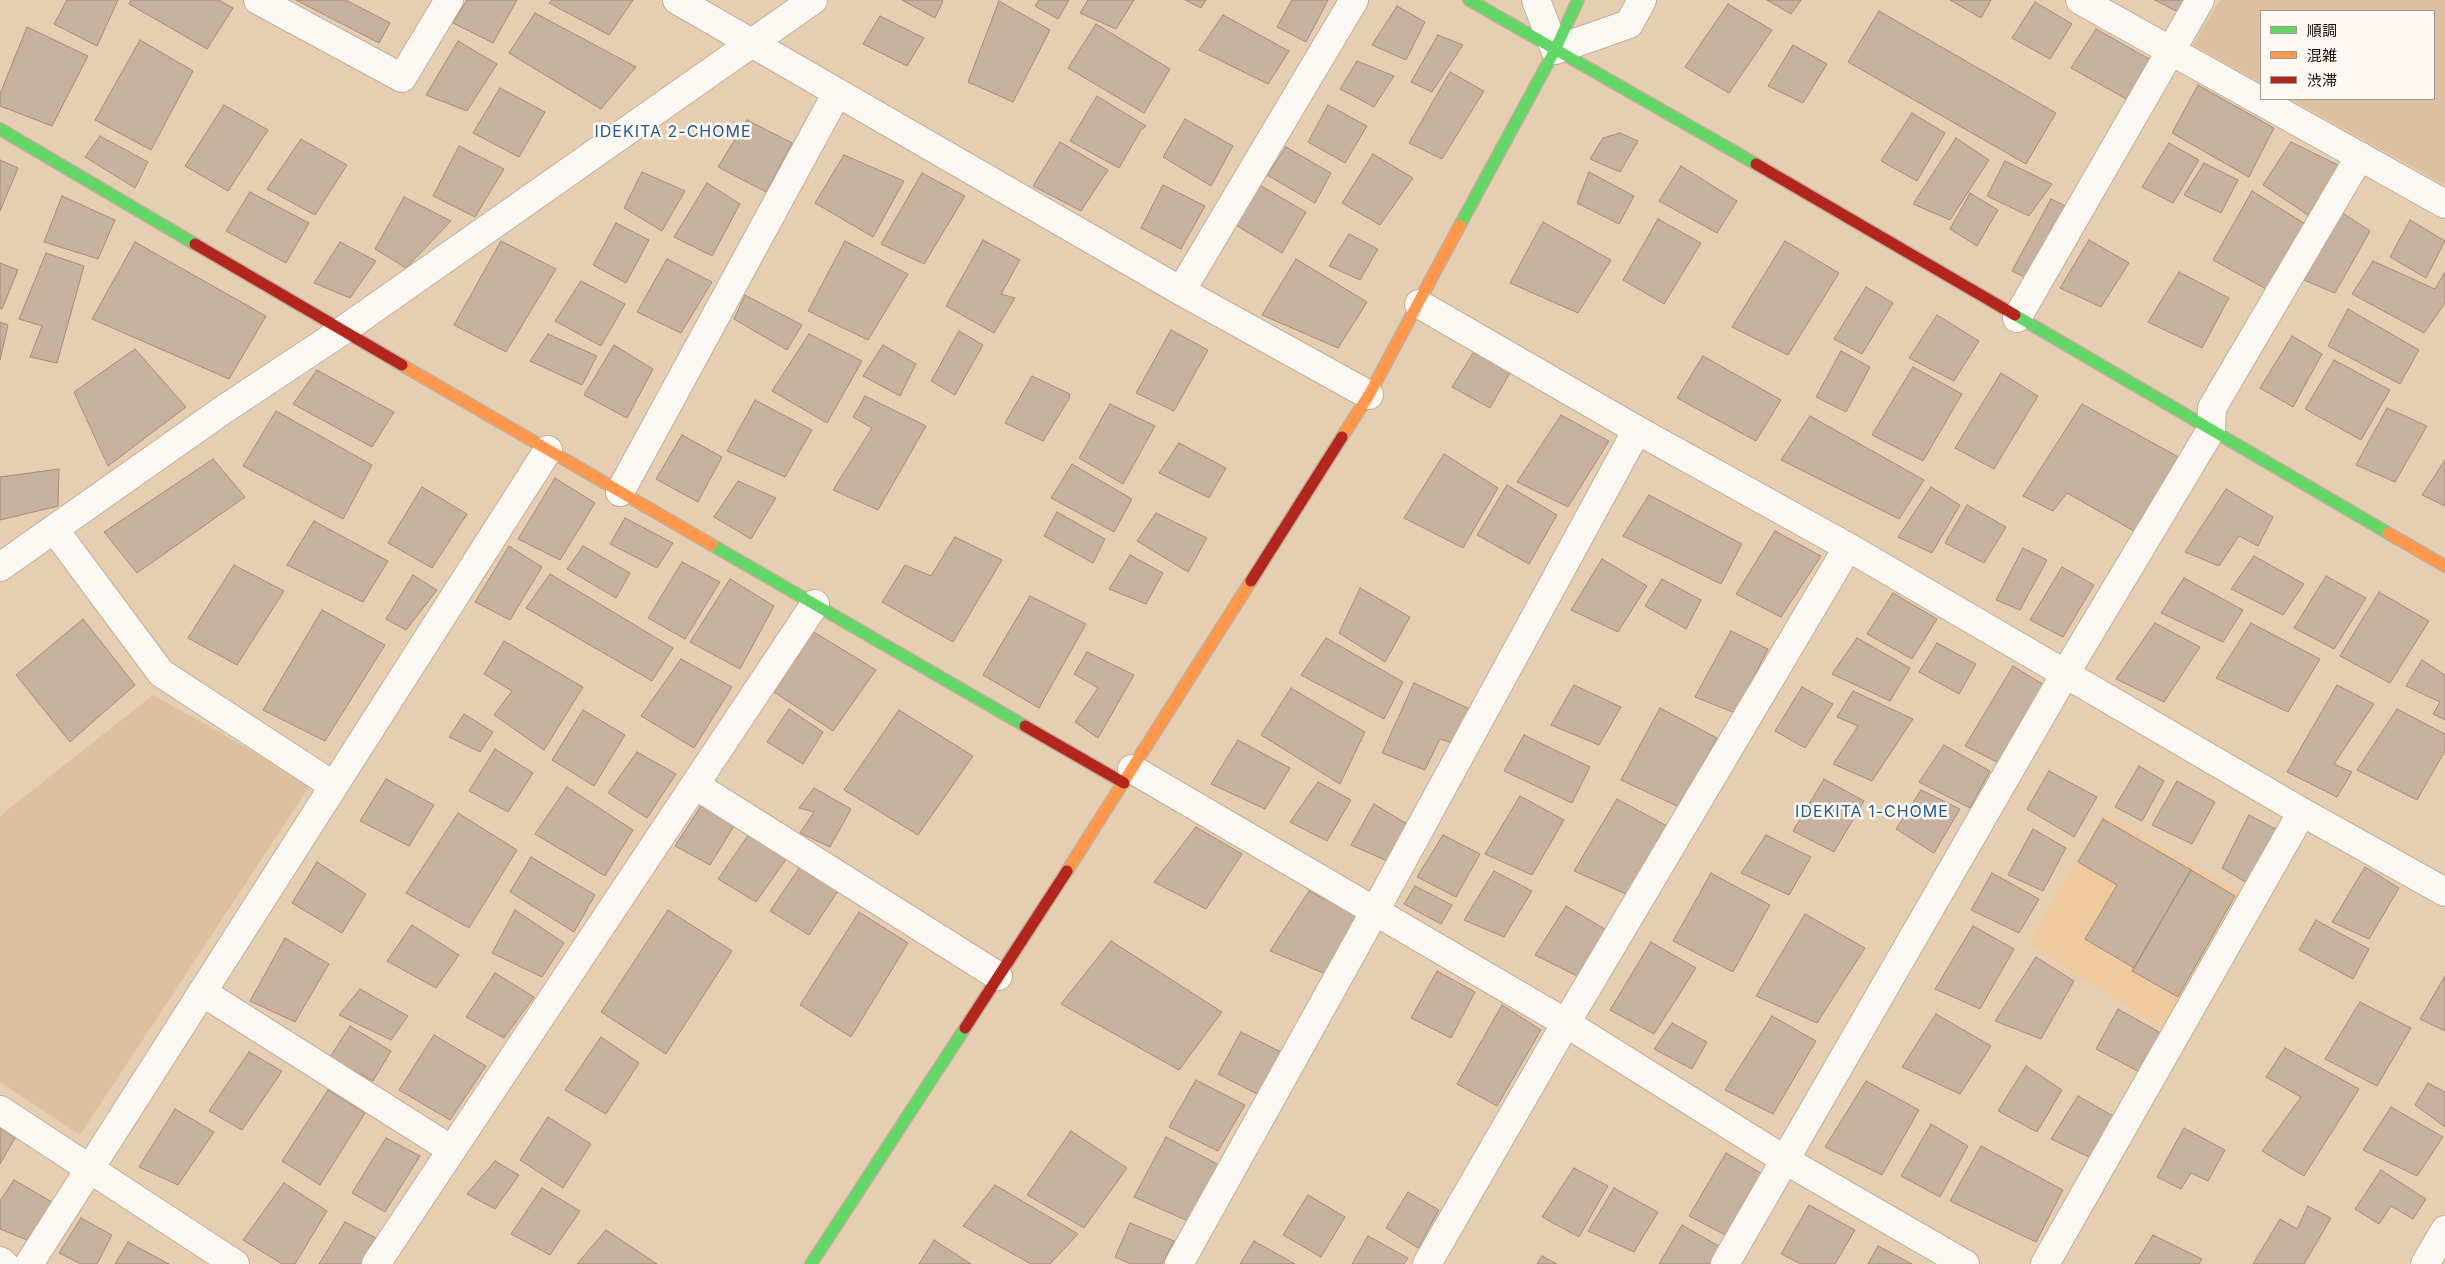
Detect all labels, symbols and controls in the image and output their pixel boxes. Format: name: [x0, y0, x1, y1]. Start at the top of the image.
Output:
legend: [2260, 10, 2435, 100]
text: 順調: [2307, 21, 2337, 40]
text: 混雑: [2307, 46, 2337, 65]
text: 渋滞: [2307, 71, 2337, 90]
district label: IDEKITA 2-CHOME: [593, 122, 753, 142]
district label: IDEKITA 1-CHOME: [1793, 802, 1951, 822]

